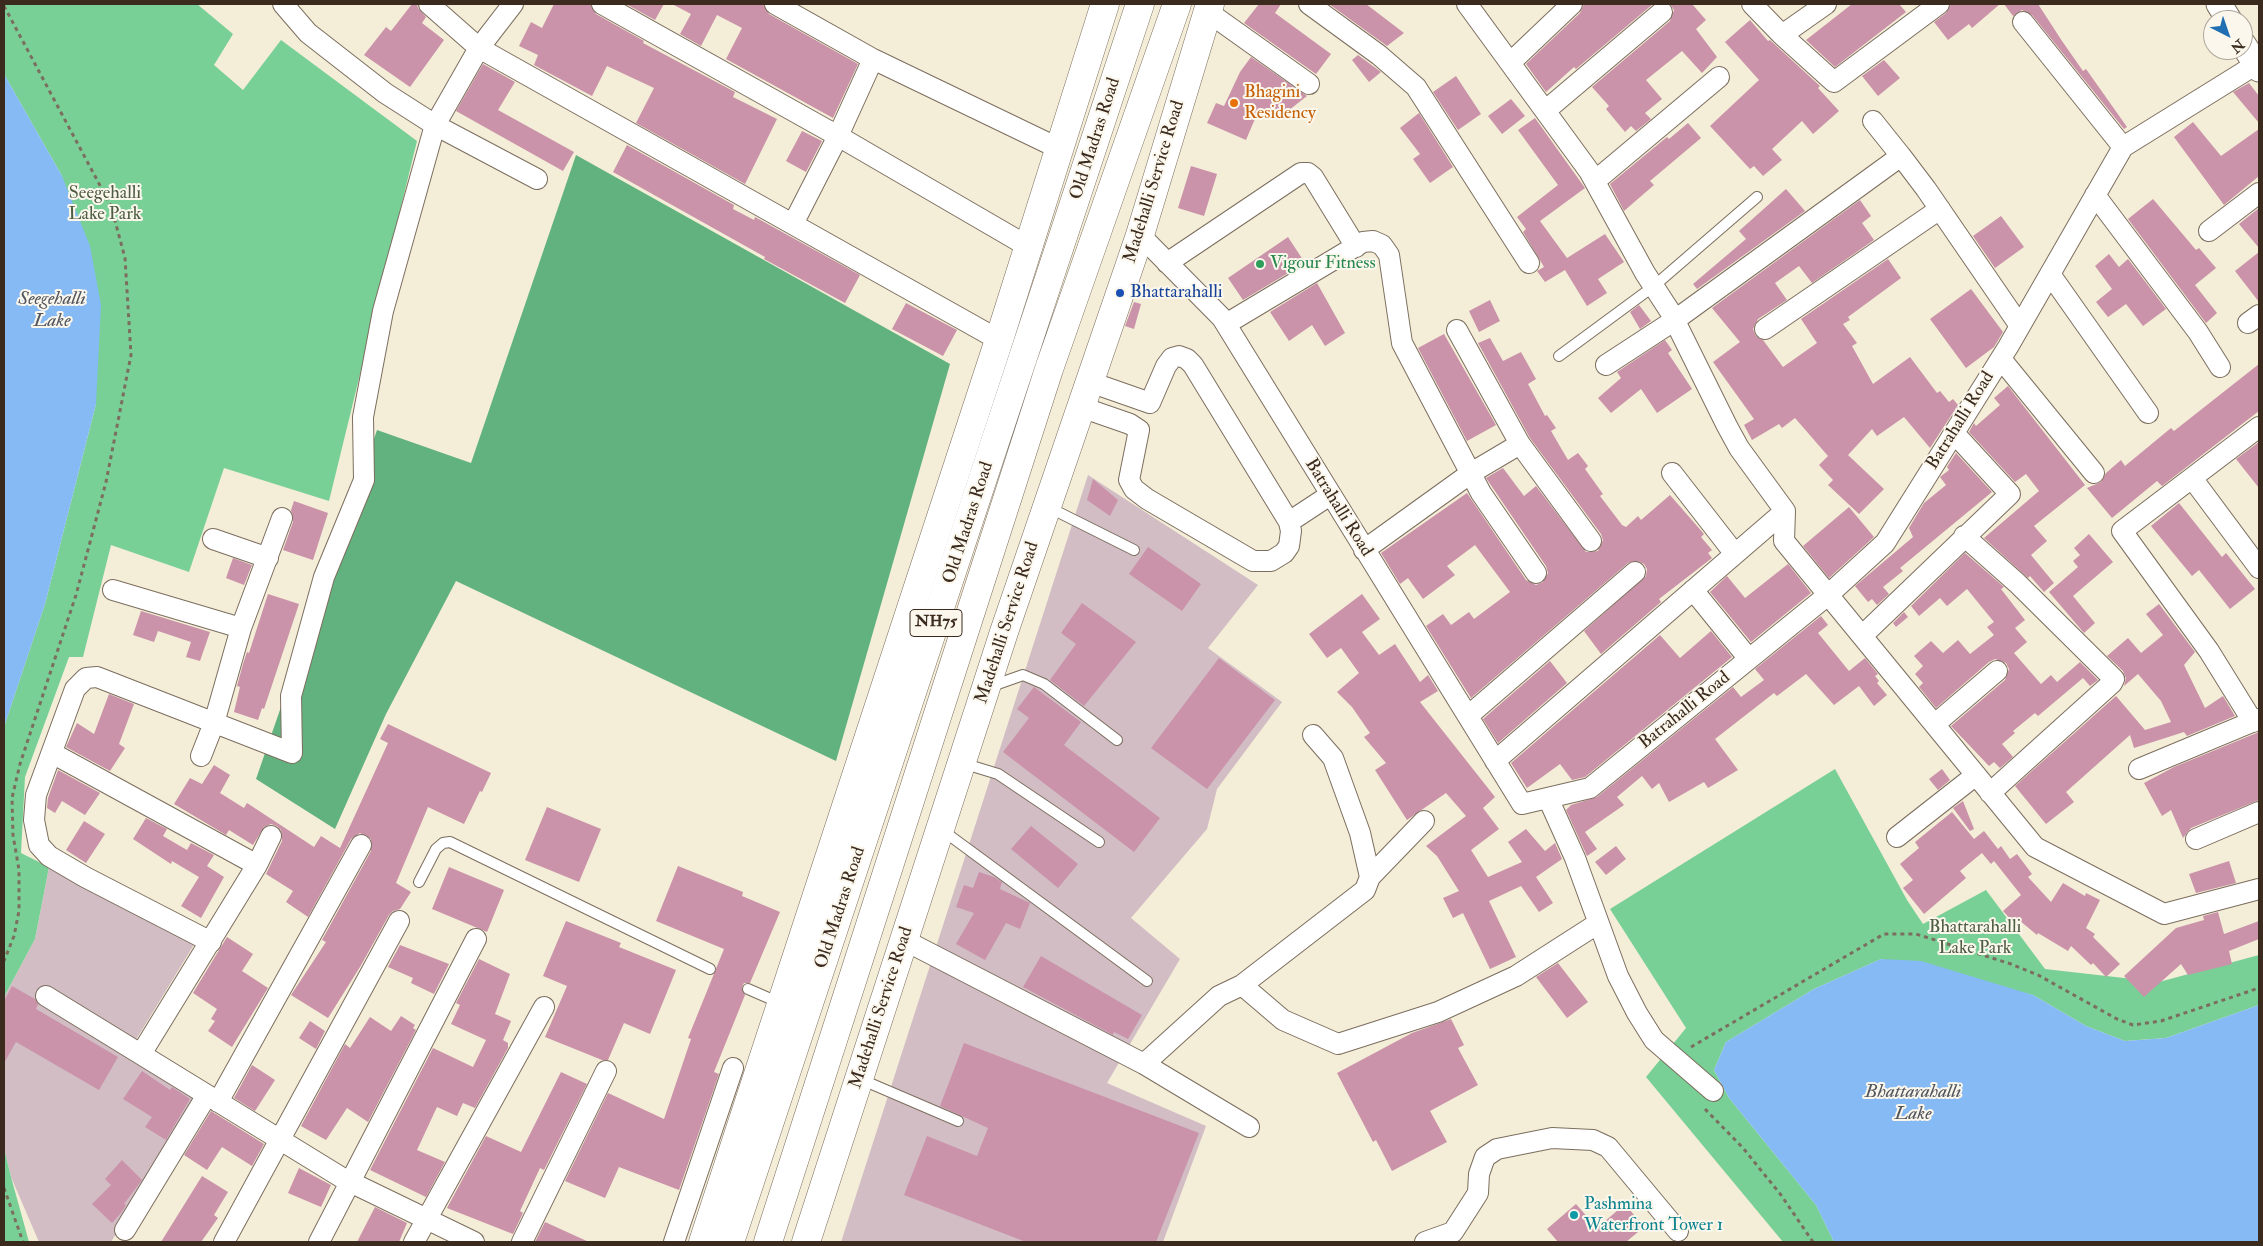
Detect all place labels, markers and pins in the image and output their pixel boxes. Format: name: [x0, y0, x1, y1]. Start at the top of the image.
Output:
place label: Bhagini Residency: [1244, 82, 1316, 125]
marker: Bhagini Residency: [1228, 97, 1240, 109]
place label: Vigour Fitness: [1270, 253, 1376, 275]
marker: Vigour Fitness: [1254, 258, 1266, 270]
place label: Bhattarahalli: [1130, 282, 1223, 304]
marker: Bhattarahalli: [1114, 287, 1126, 299]
place label: Pashmina Waterfront Tower 1: [1584, 1194, 1723, 1236]
marker: Pashmina Waterfront Tower 1: [1568, 1209, 1580, 1221]

